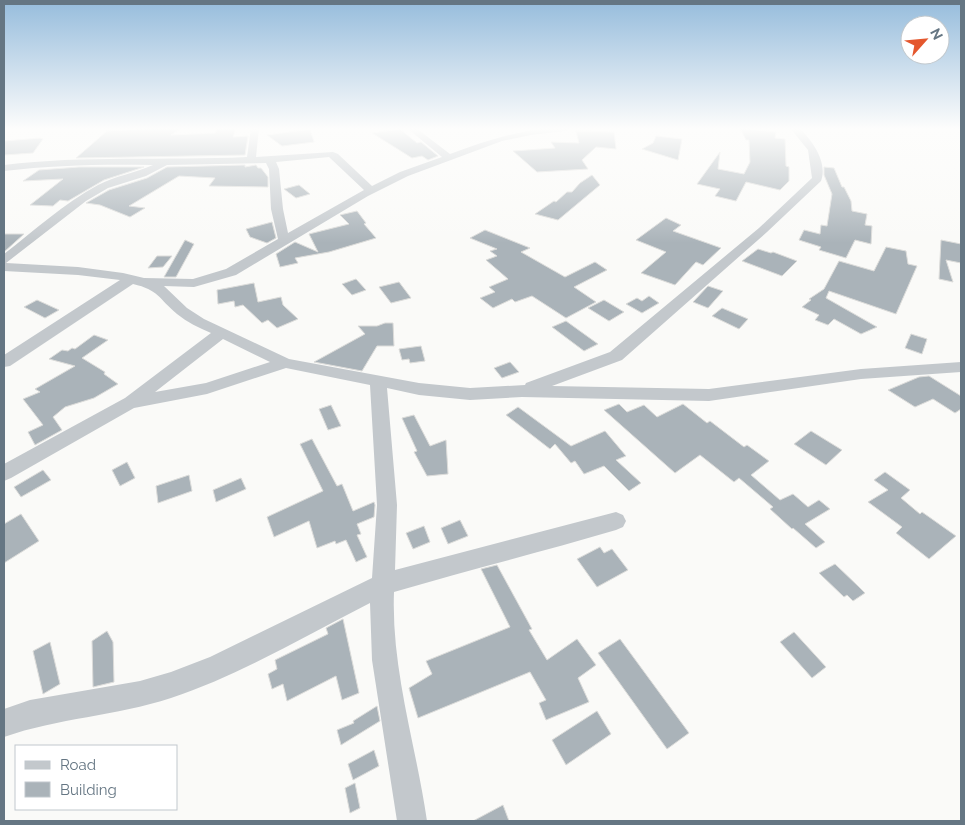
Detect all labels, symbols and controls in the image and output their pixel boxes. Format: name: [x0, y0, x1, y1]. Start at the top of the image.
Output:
north arrow: [900, 15, 950, 65]
text: N: [927, 26, 946, 42]
legend: [15, 745, 178, 810]
text: Road: [60, 756, 96, 774]
text: Building: [60, 781, 117, 799]

